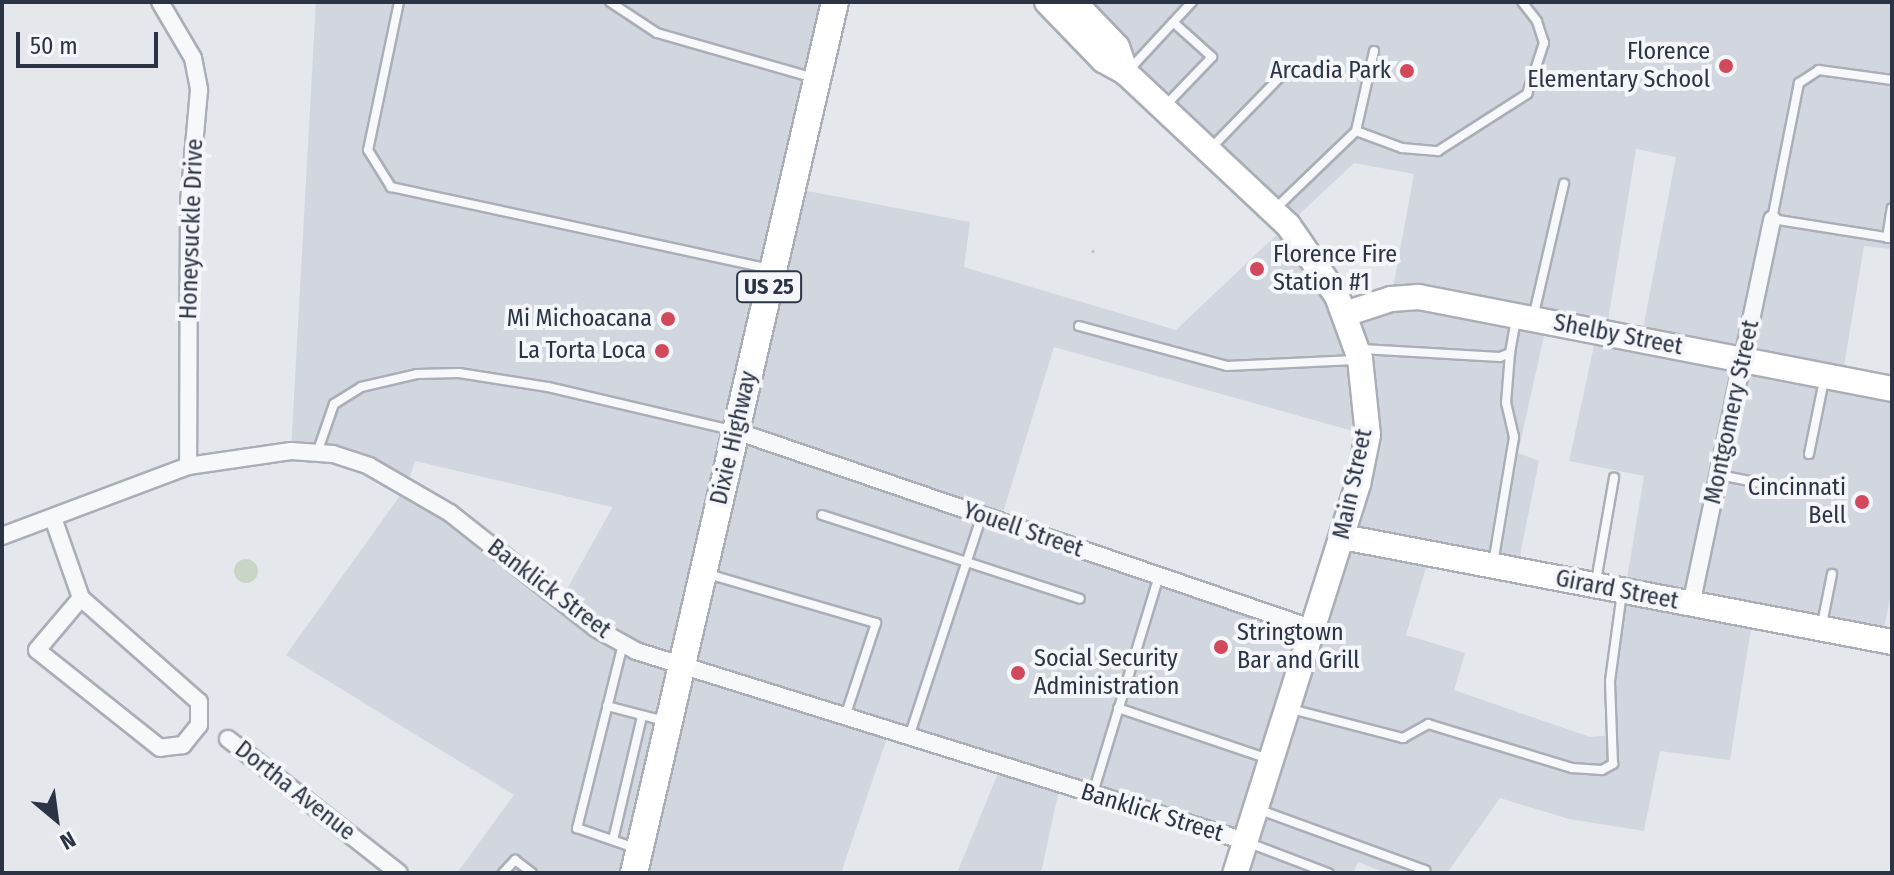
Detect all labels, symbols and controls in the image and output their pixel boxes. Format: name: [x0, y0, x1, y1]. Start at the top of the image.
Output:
scale bar: [20, 16, 162, 66]
text: 50 m: [30, 32, 78, 60]
place label: Florence Elementary School: [1527, 38, 1710, 94]
place label: Arcadia Park: [1270, 57, 1391, 85]
marker: Florence Elementary School: [1717, 57, 1735, 75]
marker: Arcadia Park: [1398, 62, 1416, 80]
street label: Honeysuckle Drive: [174, 138, 210, 320]
place label: Florence Fire Station #1: [1273, 241, 1397, 297]
marker: Florence Fire Station #1: [1248, 260, 1266, 278]
road number: US 25: [735, 269, 803, 305]
place label: Mi Michoacana: [507, 305, 652, 333]
street label: Shelby Street: [1551, 308, 1685, 362]
marker: Mi Michoacana: [659, 310, 677, 328]
street label: Montgomery Street: [1698, 317, 1766, 507]
place label: La Torta Loca: [518, 337, 646, 365]
marker: La Torta Loca: [653, 342, 671, 360]
street label: Dixie Highway: [705, 368, 763, 508]
street label: Main Street: [1327, 426, 1379, 542]
place label: Cincinnati Bell: [1748, 474, 1846, 530]
marker: Cincinnati Bell: [1853, 493, 1871, 511]
street label: Youell Street: [959, 496, 1087, 564]
street label: Banklick Street: [482, 533, 616, 645]
street label: Girard Street: [1553, 564, 1681, 616]
place label: Stringtown Bar and Grill: [1237, 619, 1360, 675]
marker: Stringtown Bar and Grill: [1212, 638, 1230, 656]
place label: Social Security Administration: [1034, 645, 1179, 701]
marker: Social Security Administration: [1009, 664, 1027, 682]
street label: Dortha Avenue: [229, 735, 361, 847]
street label: Banklick Street: [1077, 778, 1227, 848]
north arrow: [16, 779, 96, 859]
text: N: [56, 825, 80, 855]

